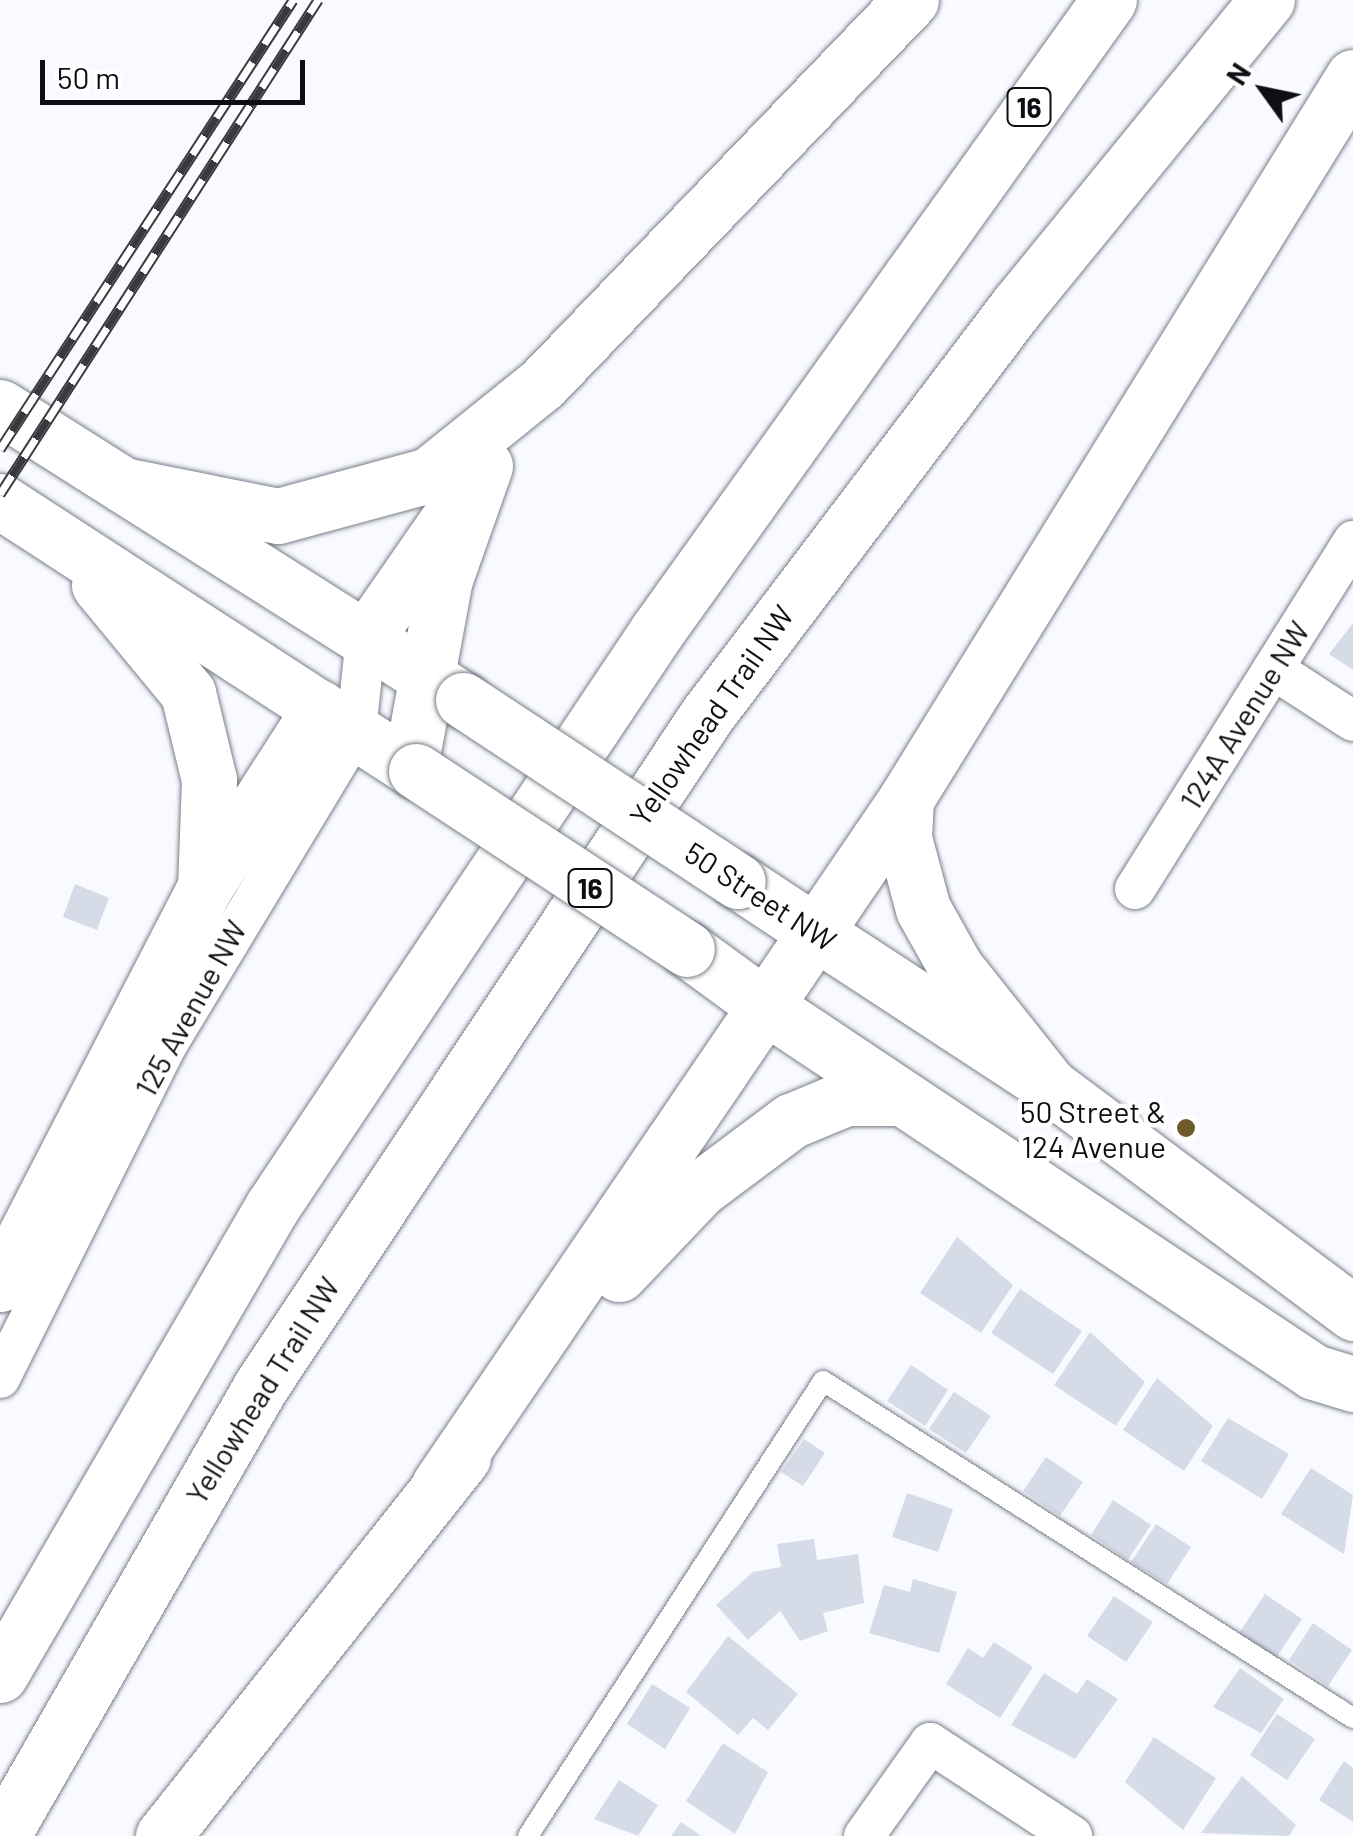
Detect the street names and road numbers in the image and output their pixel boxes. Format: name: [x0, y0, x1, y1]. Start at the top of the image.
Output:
road number: 16: [1006, 84, 1052, 130]
street label: Yellowhead Trail NW: [621, 598, 801, 832]
street label: 124A Avenue NW: [1172, 614, 1316, 816]
street label: 50 Street NW: [679, 834, 843, 958]
road number: 16: [568, 865, 612, 911]
street label: 125 Avenue NW: [127, 914, 253, 1102]
street label: Yellowhead Trail NW: [178, 1270, 346, 1510]

